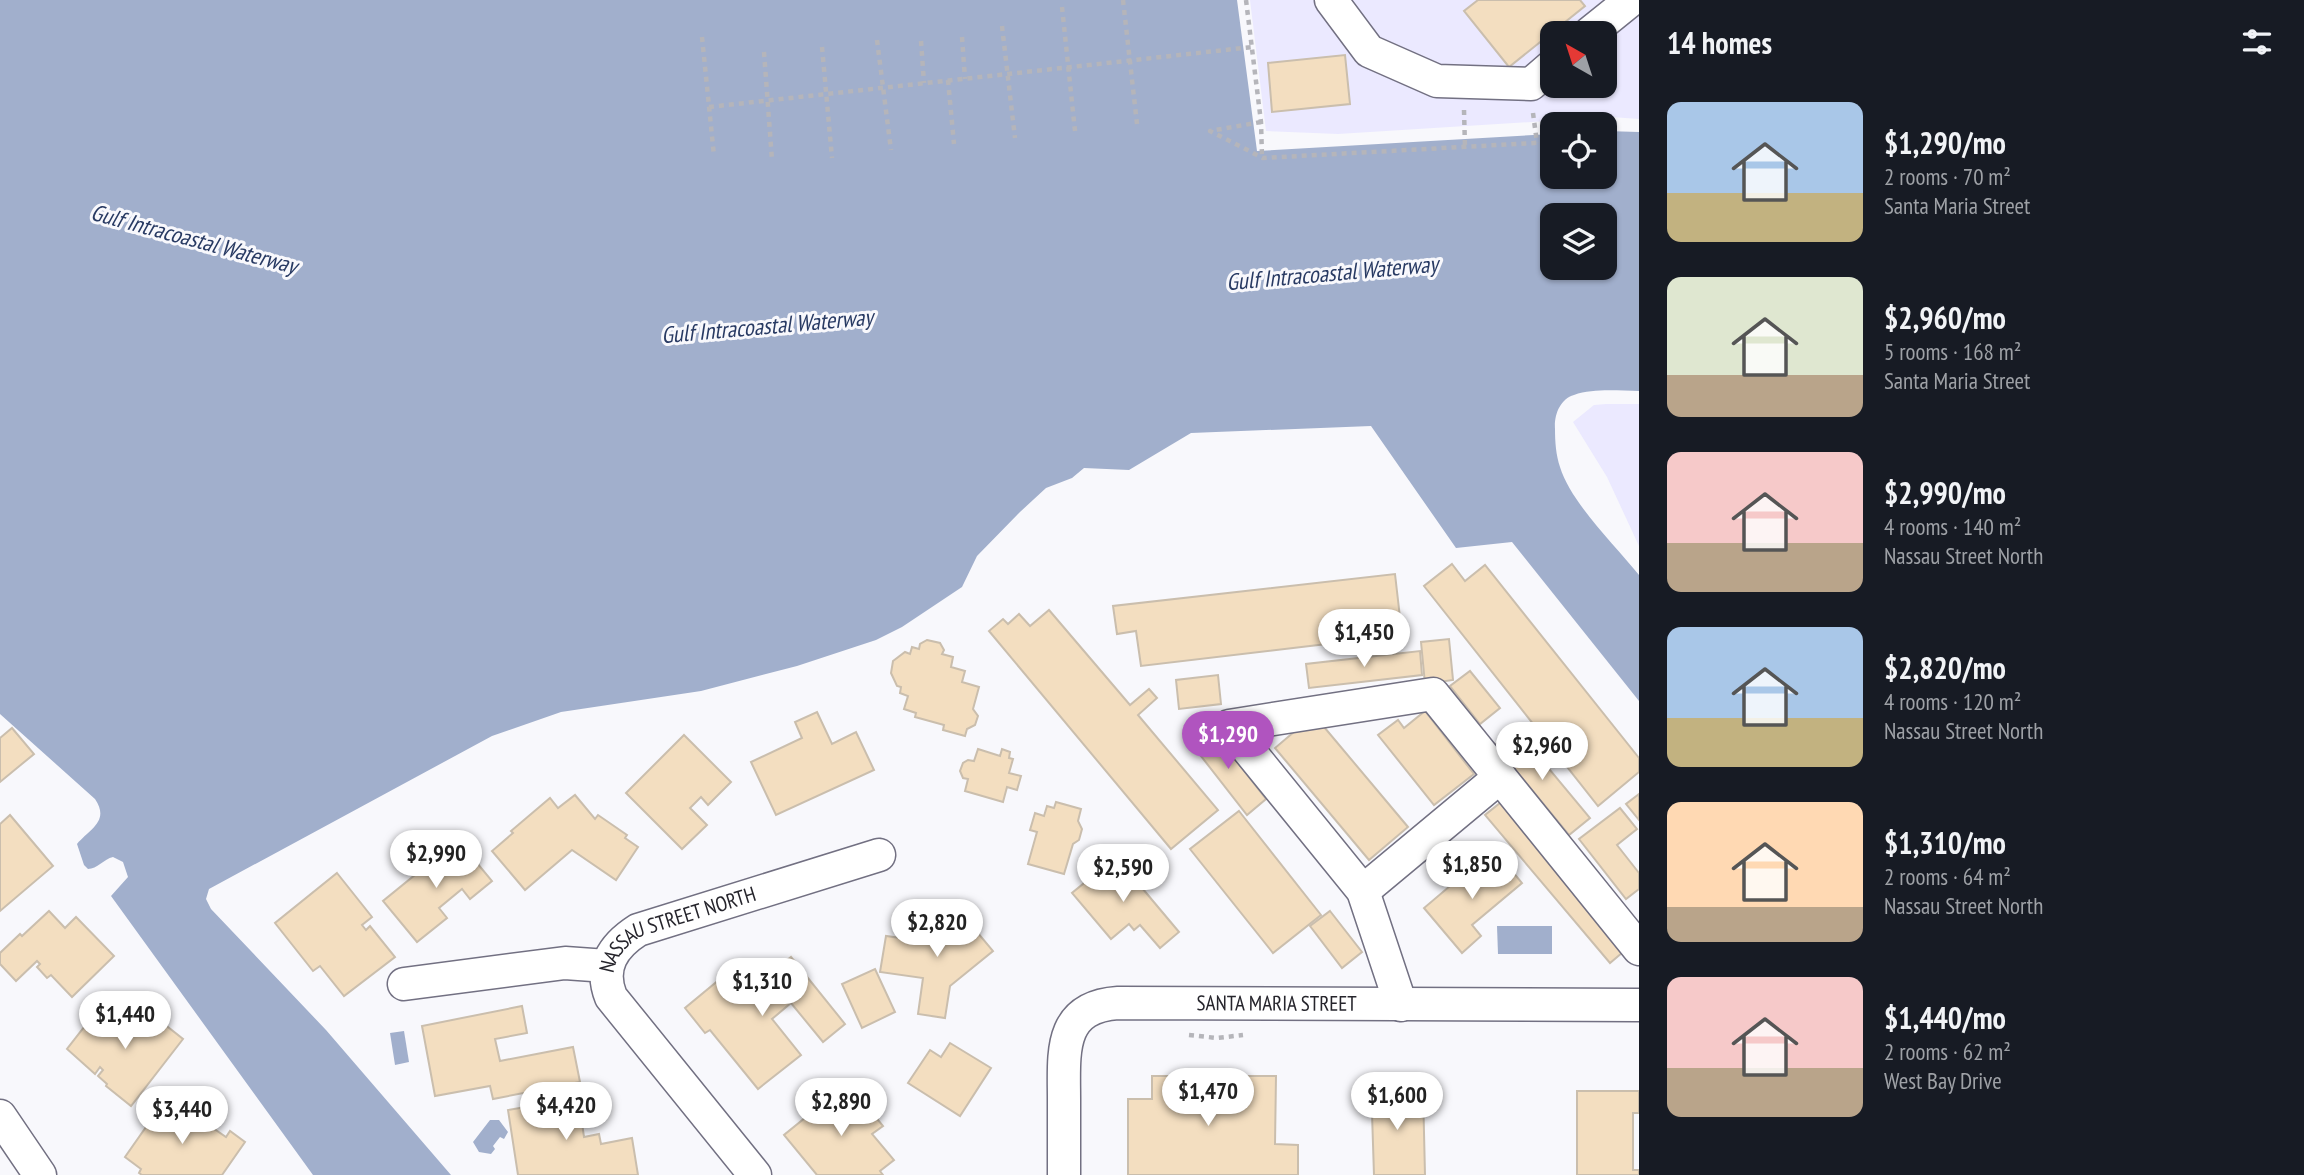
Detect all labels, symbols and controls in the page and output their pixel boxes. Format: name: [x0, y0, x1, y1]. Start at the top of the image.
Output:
north arrow: [1540, 21, 1617, 98]
map controls: [1540, 21, 1617, 280]
text: 14 homes: [1667, 23, 1772, 62]
icon: filters: [2238, 23, 2276, 61]
button: locate: [1540, 112, 1617, 189]
text: $1,290/mo: [1884, 123, 2006, 162]
icon: home: [1723, 130, 1807, 214]
text: 2 rooms · 70 m²: [1884, 162, 2011, 191]
text: Santa Maria Street: [1884, 191, 2030, 220]
water label: Gulf Intracoastal Waterway: [88, 197, 304, 281]
button: layers: [1540, 203, 1617, 280]
water label: Gulf Intracoastal Waterway: [1225, 249, 1442, 296]
text: $2,960/mo: [1884, 298, 2006, 337]
water label: Gulf Intracoastal Waterway: [660, 302, 877, 349]
icon: home: [1723, 305, 1807, 389]
text: 5 rooms · 168 m²: [1884, 337, 2021, 366]
text: Santa Maria Street: [1884, 366, 2030, 395]
text: $2,990/mo: [1884, 473, 2006, 512]
icon: home: [1723, 480, 1807, 564]
text: 4 rooms · 140 m²: [1884, 512, 2021, 541]
text: Nassau Street North: [1884, 541, 2043, 570]
pin: $1,450: [1307, 610, 1421, 669]
text: $1,450: [1334, 617, 1394, 646]
text: $2,820/mo: [1884, 648, 2006, 687]
icon: home: [1723, 655, 1807, 739]
text: 4 rooms · 120 m²: [1884, 687, 2021, 716]
pin: $1,290: [1171, 712, 1285, 771]
text: Nassau Street North: [1884, 716, 2043, 745]
text: $1,290: [1198, 719, 1258, 748]
pin: $2,960: [1485, 722, 1599, 782]
text: $2,960: [1512, 730, 1572, 759]
text: $1,310/mo: [1884, 823, 2006, 862]
pin: $2,990: [379, 830, 493, 890]
icon: home: [1723, 830, 1807, 914]
text: $2,990: [406, 838, 466, 867]
pin: $1,850: [1415, 842, 1529, 901]
pin: $2,590: [1066, 844, 1180, 904]
text: $1,850: [1442, 849, 1502, 878]
text: $2,590: [1093, 852, 1153, 881]
text: 2 rooms · 64 m²: [1884, 862, 2011, 891]
street label: NASSAU STREET NORTH: [593, 880, 759, 975]
text: Nassau Street North: [1884, 891, 2043, 920]
pin: $2,820: [880, 900, 994, 959]
text: $2,820: [907, 907, 967, 936]
pin: $1,310: [705, 958, 819, 1018]
text: $1,310: [732, 966, 792, 995]
street label: SANTA MARIA STREET: [1197, 989, 1357, 1017]
pin: $1,440: [68, 992, 182, 1051]
text: $1,440/mo: [1884, 998, 2006, 1037]
text: $1,440: [95, 999, 155, 1028]
icon: home: [1723, 1005, 1807, 1089]
text: 2 rooms · 62 m²: [1884, 1037, 2011, 1066]
text: West Bay Drive: [1884, 1066, 2002, 1095]
pin: $1,470: [1151, 1068, 1265, 1128]
pin: $1,600: [1340, 1072, 1454, 1132]
text: $1,470: [1178, 1076, 1238, 1105]
pin: $2,890: [784, 1078, 898, 1138]
text: $1,600: [1367, 1080, 1427, 1109]
pin: $4,420: [509, 1082, 623, 1142]
pin: $3,440: [125, 1086, 239, 1146]
text: $2,890: [811, 1086, 871, 1115]
text: $4,420: [536, 1090, 596, 1119]
text: $3,440: [152, 1094, 212, 1123]

